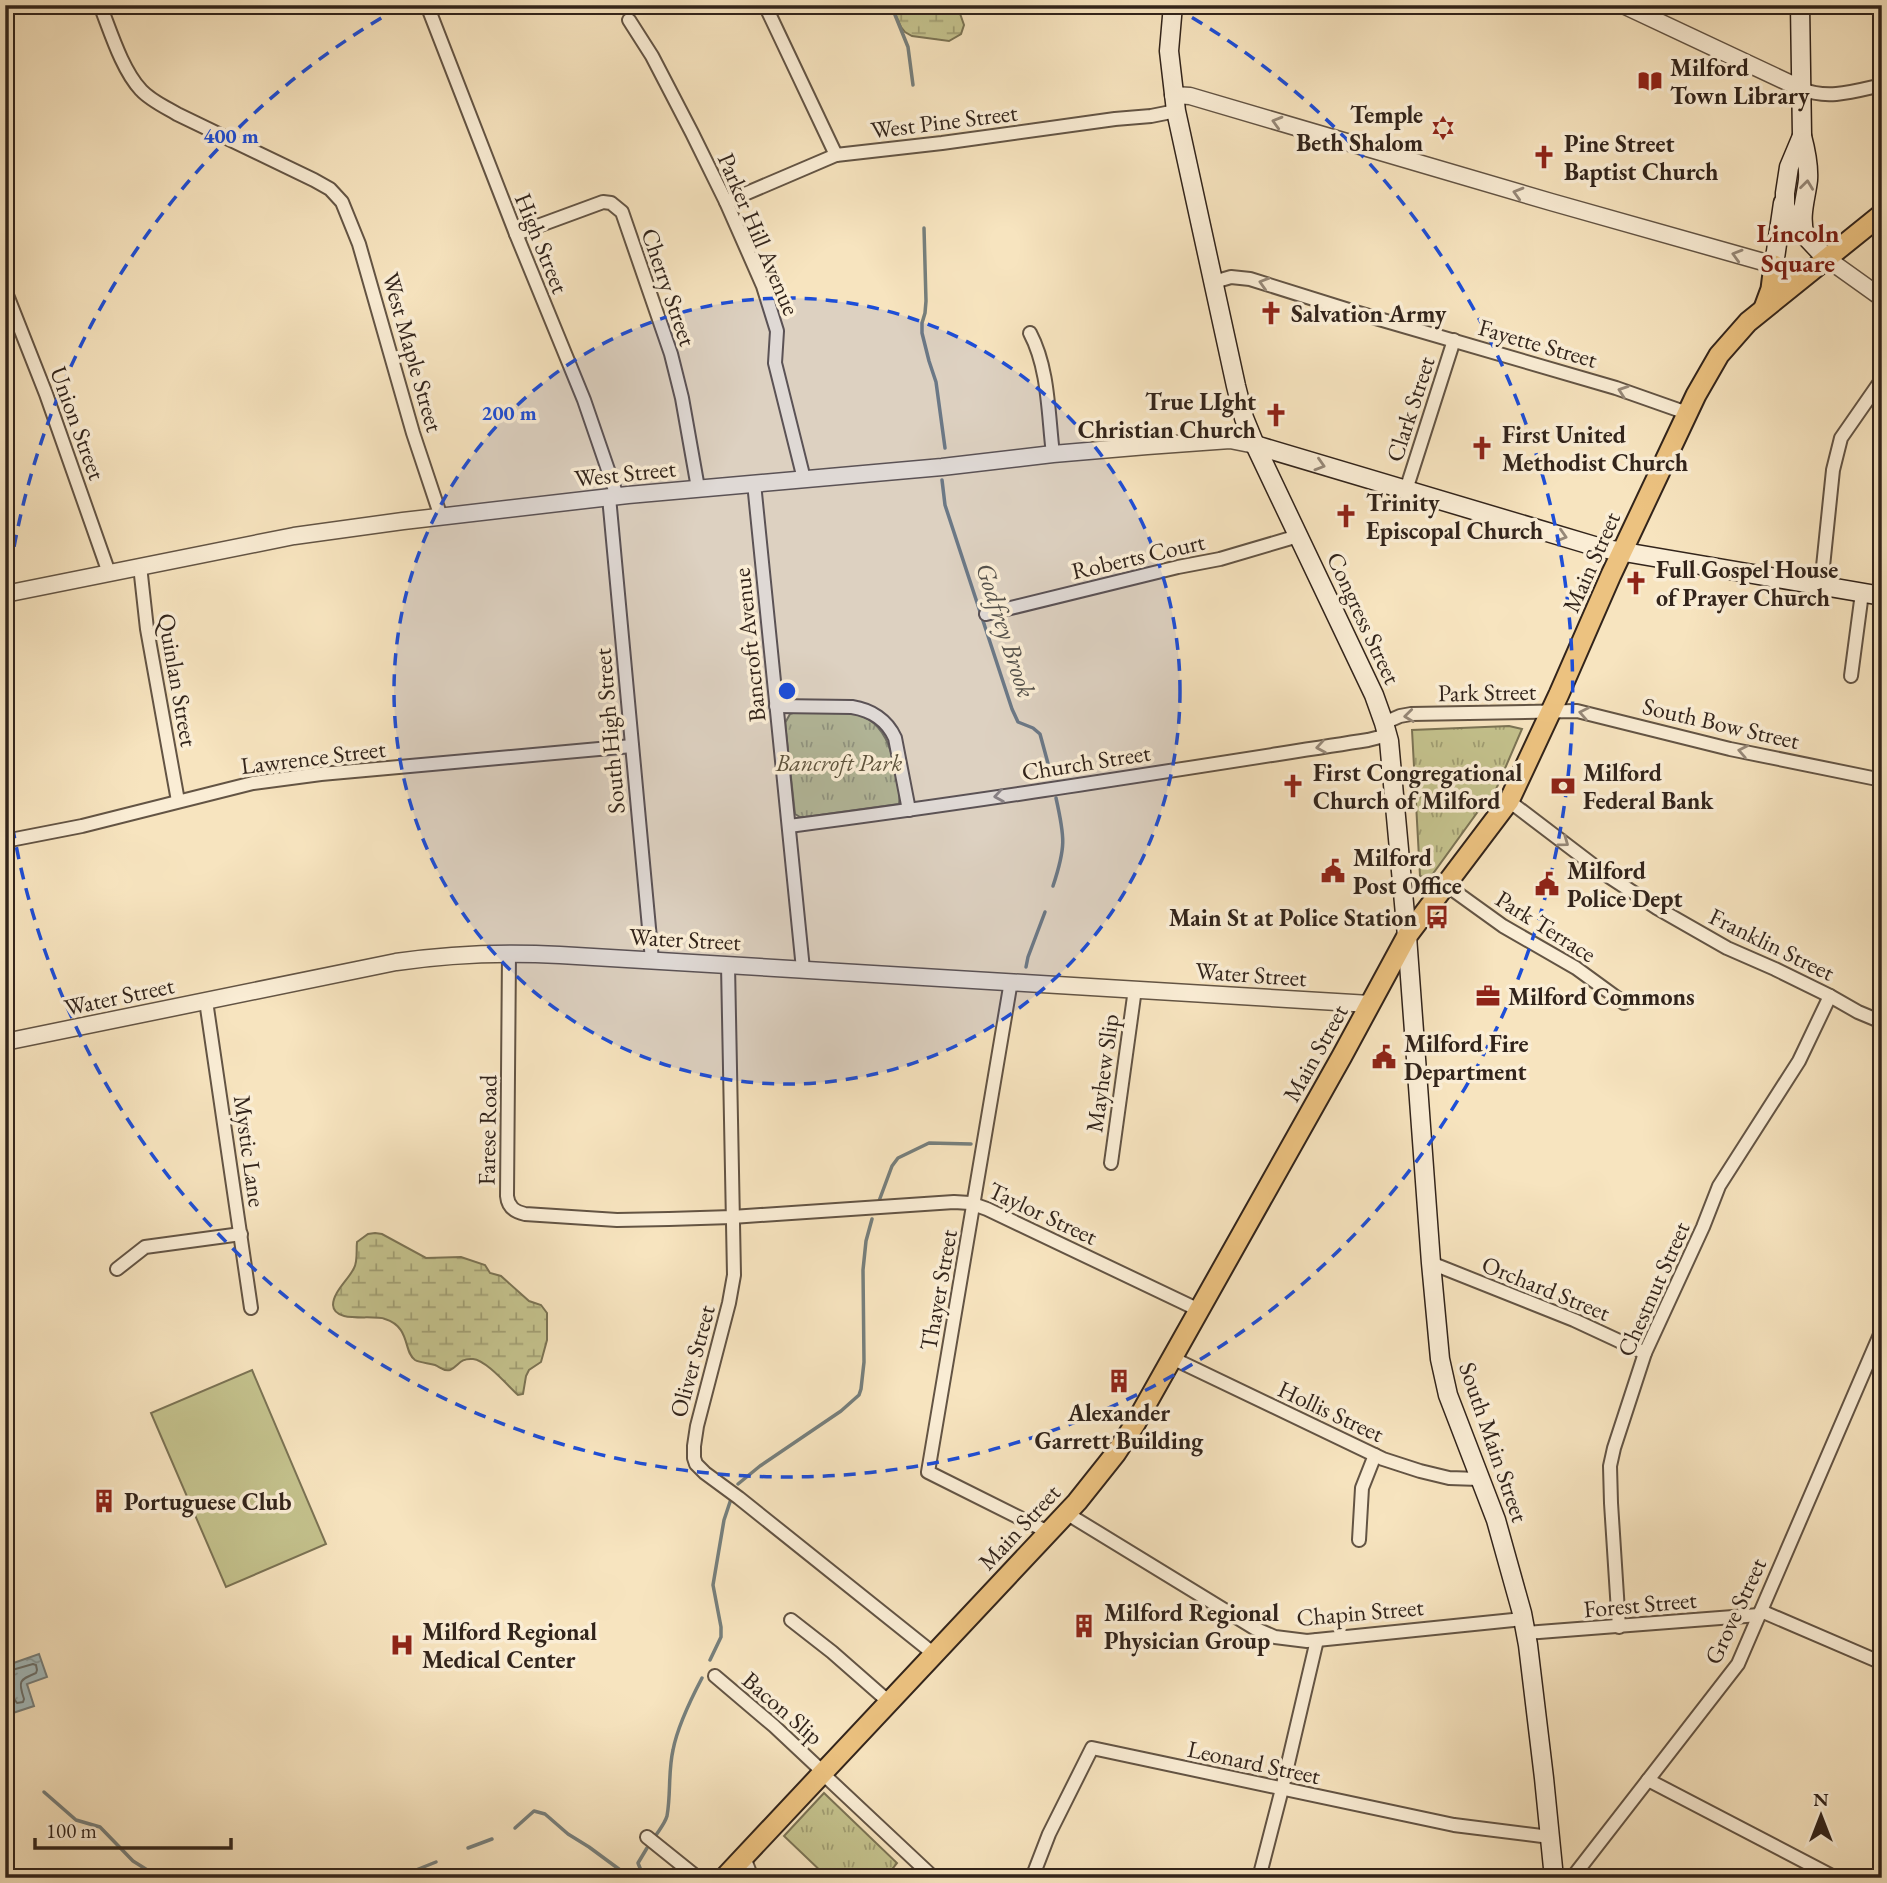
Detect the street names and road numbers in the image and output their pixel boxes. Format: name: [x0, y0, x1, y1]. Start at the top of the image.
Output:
street label: West Pine Street: [869, 97, 1020, 145]
street label: Parker Hill Avenue: [711, 148, 807, 320]
street label: High Street: [508, 188, 576, 298]
street label: Cherry Street: [634, 224, 704, 351]
street label: West Maple Street: [375, 269, 451, 436]
street label: Fayette Street: [1475, 311, 1601, 375]
street label: Clark Street: [1378, 352, 1442, 466]
street label: Union Street: [43, 362, 113, 484]
street label: West Street: [573, 452, 678, 494]
street label: Main Street: [1555, 506, 1627, 617]
street label: Roberts Court: [1068, 526, 1208, 586]
street label: Congress Street: [1320, 547, 1408, 690]
street label: Bancroft Avenue: [726, 567, 772, 723]
street label: Quinlan Street: [151, 611, 205, 750]
street label: South High Street: [586, 646, 632, 815]
street label: Park Street: [1438, 676, 1537, 708]
street label: South Bow Street: [1640, 690, 1803, 756]
street label: Lawrence Street: [239, 733, 388, 781]
street label: Church Street: [1020, 736, 1153, 787]
street label: Park Terrace: [1490, 883, 1602, 969]
street label: Franklin Street: [1704, 900, 1840, 988]
street label: Water Street: [628, 921, 742, 957]
street label: Water Street: [1194, 955, 1308, 993]
street label: Water Street: [61, 969, 177, 1023]
street label: Main Street: [1276, 998, 1355, 1107]
street label: Mayhew Slip: [1078, 1012, 1126, 1134]
street label: Farese Road: [471, 1074, 503, 1186]
street label: Mystic Lane: [227, 1093, 273, 1209]
street label: Taylor Street: [984, 1174, 1103, 1252]
street label: Chestnut Street: [1609, 1216, 1697, 1361]
street label: Thayer Street: [912, 1226, 964, 1353]
street label: Orchard Street: [1477, 1248, 1615, 1328]
street label: Oliver Street: [662, 1301, 722, 1420]
street label: South Main Street: [1452, 1358, 1536, 1527]
street label: Hollis Street: [1273, 1373, 1389, 1449]
street label: Main Street: [971, 1477, 1067, 1577]
street label: Grove Street: [1697, 1552, 1773, 1669]
street label: Forest Street: [1582, 1584, 1698, 1624]
street label: Chapin Street: [1295, 1591, 1425, 1633]
street label: Bacon Slip: [736, 1664, 830, 1752]
street label: Leonard Street: [1185, 1733, 1324, 1791]

